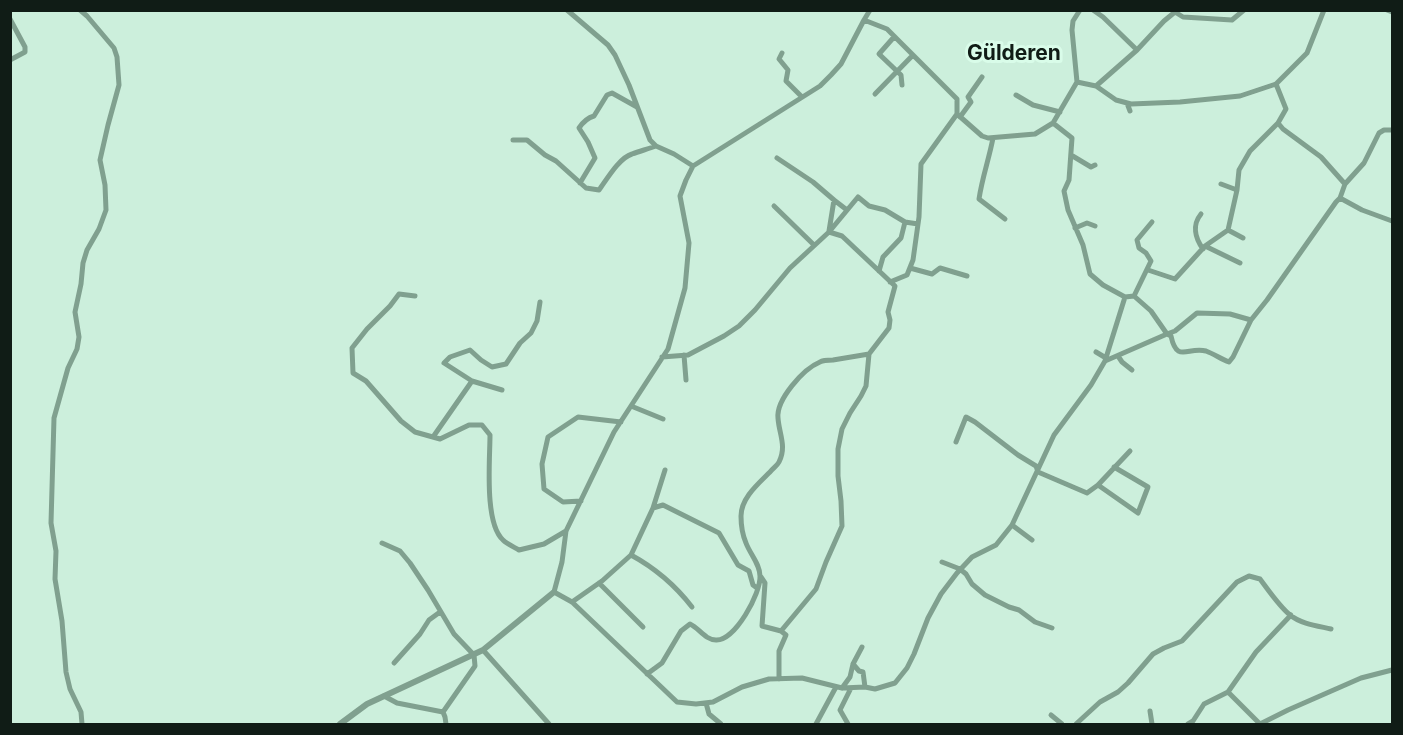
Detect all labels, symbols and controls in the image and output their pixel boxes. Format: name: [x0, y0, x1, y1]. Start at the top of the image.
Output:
district label: Gülderen: [967, 41, 1061, 67]

